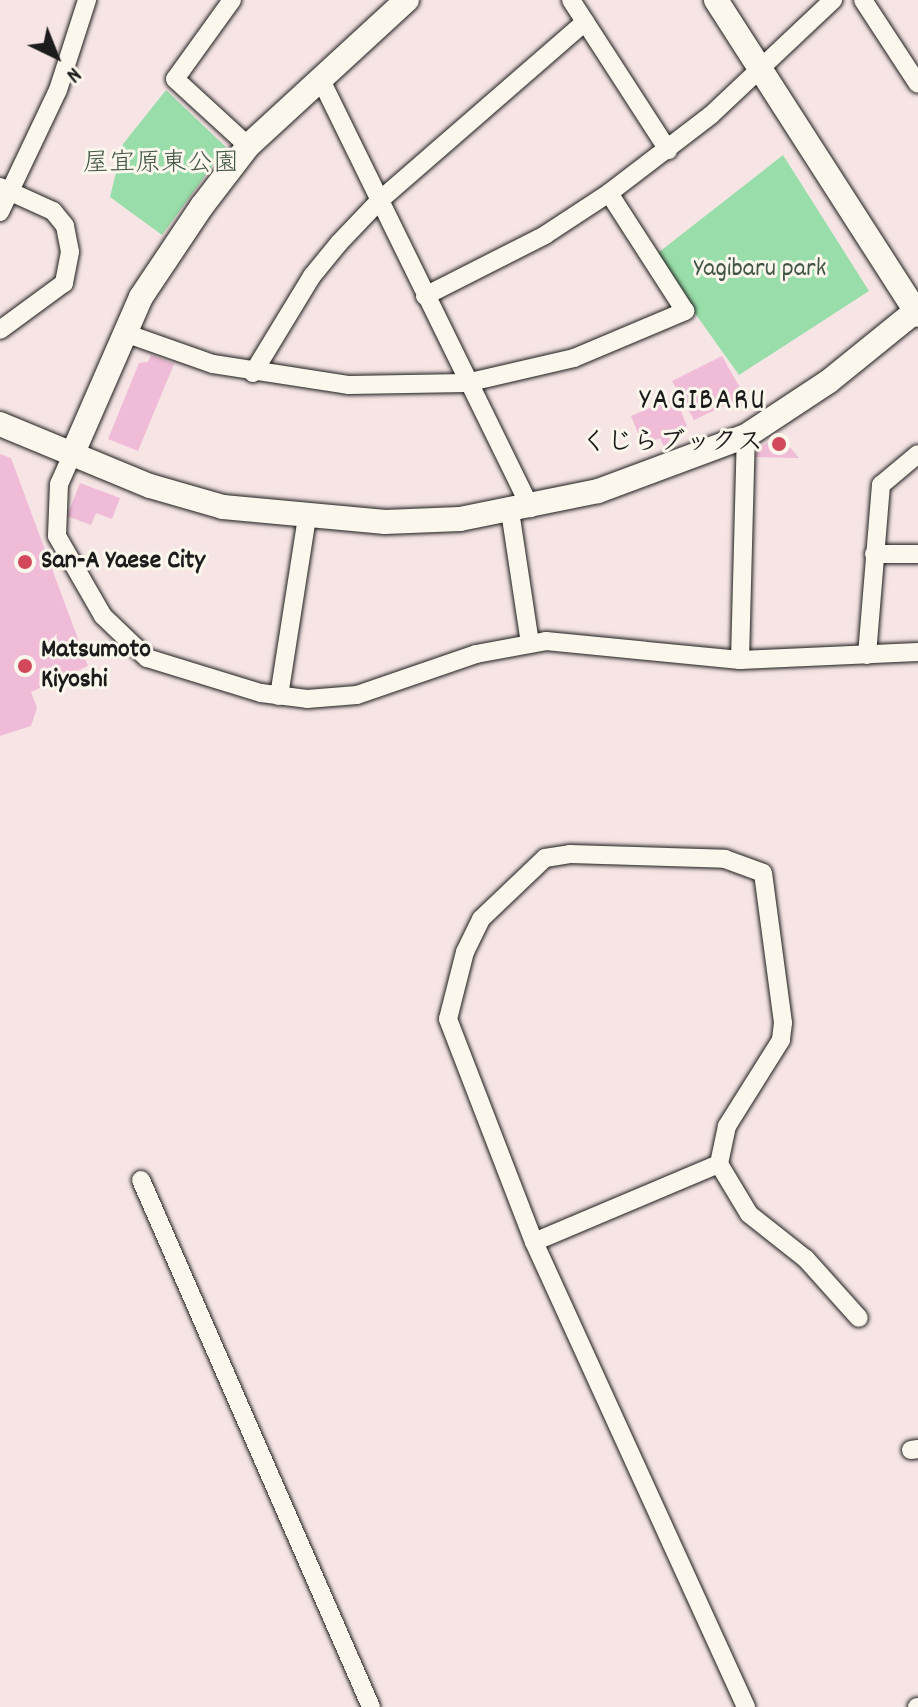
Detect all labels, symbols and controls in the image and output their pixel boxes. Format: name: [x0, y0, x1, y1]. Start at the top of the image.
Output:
north arrow: [16, 16, 96, 96]
text: N: [58, 59, 87, 89]
park label: 屋宜原東公園: [83, 149, 239, 181]
park label: Yagibaru park: [694, 254, 826, 286]
district label: YAGIBARU: [639, 385, 767, 421]
place label: くじらブックス: [581, 428, 763, 460]
marker: くじらブックス: [770, 435, 788, 453]
place label: San-A Yaese City: [41, 546, 205, 578]
marker: San-A Yaese City: [16, 553, 34, 571]
place label: Matsumoto Kiyoshi: [41, 635, 151, 696]
marker: Matsumoto Kiyoshi: [16, 657, 34, 675]

